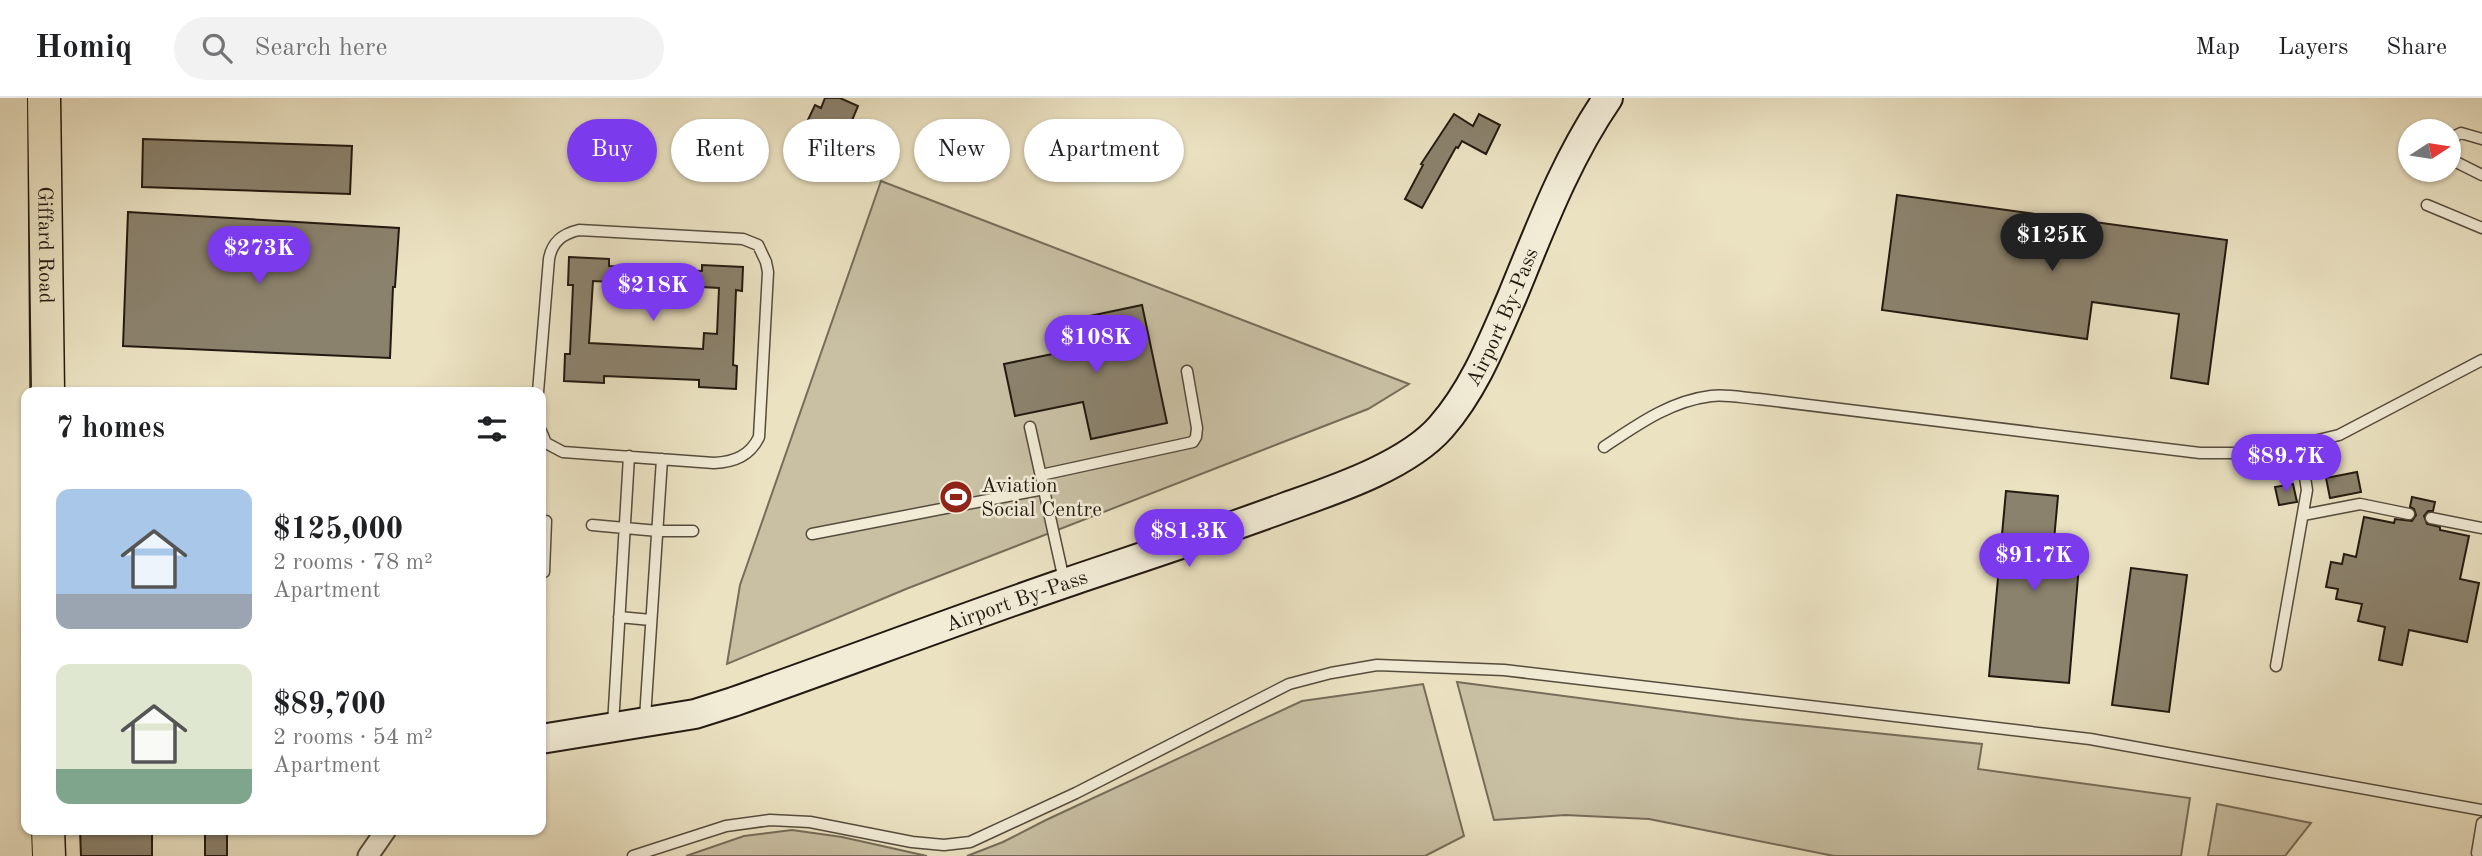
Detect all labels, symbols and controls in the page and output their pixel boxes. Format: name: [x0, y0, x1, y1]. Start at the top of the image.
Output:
search box: [174, 17, 664, 80]
icon: search: [198, 29, 236, 67]
text: Homiq: [35, 32, 132, 65]
text: Search here: [254, 35, 387, 61]
text: Map: [2196, 36, 2240, 60]
text: Layers: [2278, 36, 2348, 60]
text: Share: [2386, 36, 2447, 60]
chip: Buy: [567, 119, 657, 182]
chip: Rent: [671, 119, 769, 182]
chip: Filters: [783, 119, 900, 182]
chip: New: [914, 119, 1010, 182]
chip: Apartment: [1024, 119, 1184, 182]
north arrow: [2398, 119, 2460, 182]
map controls: [2398, 119, 2461, 182]
street label: Giffard Road: [33, 186, 56, 304]
pin: $125K: [2003, 214, 2101, 273]
text: $125K: [2016, 224, 2088, 247]
pin: $273K: [210, 226, 308, 286]
text: $273K: [223, 237, 295, 260]
street label: Airport By-Pass: [1463, 245, 1543, 390]
pin: $218K: [604, 264, 702, 323]
text: $218K: [617, 274, 689, 297]
pin: $108K: [1047, 316, 1145, 375]
text: $108K: [1060, 326, 1132, 349]
icon: filters: [473, 410, 511, 448]
text: 7 homes: [56, 414, 165, 444]
pin: $89.7K: [2229, 434, 2343, 494]
text: $89.7K: [2247, 445, 2325, 468]
place label: Aviation Social Centre: [981, 476, 1102, 521]
sports icon: Aviation Social Centre: [937, 478, 975, 516]
pin: $81.3K: [1132, 510, 1246, 569]
text: $125,000: [273, 515, 403, 545]
icon: home: [112, 517, 196, 601]
text: $81.3K: [1150, 520, 1228, 543]
pin: $91.7K: [1977, 533, 2091, 593]
text: $91.7K: [1995, 544, 2073, 567]
text: 2 rooms · 78 m²: [273, 551, 433, 574]
street label: Airport By-Pass: [943, 567, 1091, 636]
text: Apartment: [273, 579, 381, 602]
text: $89,700: [273, 690, 386, 720]
icon: home: [112, 692, 196, 776]
text: 2 rooms · 54 m²: [273, 726, 433, 749]
text: Apartment: [273, 754, 381, 777]

